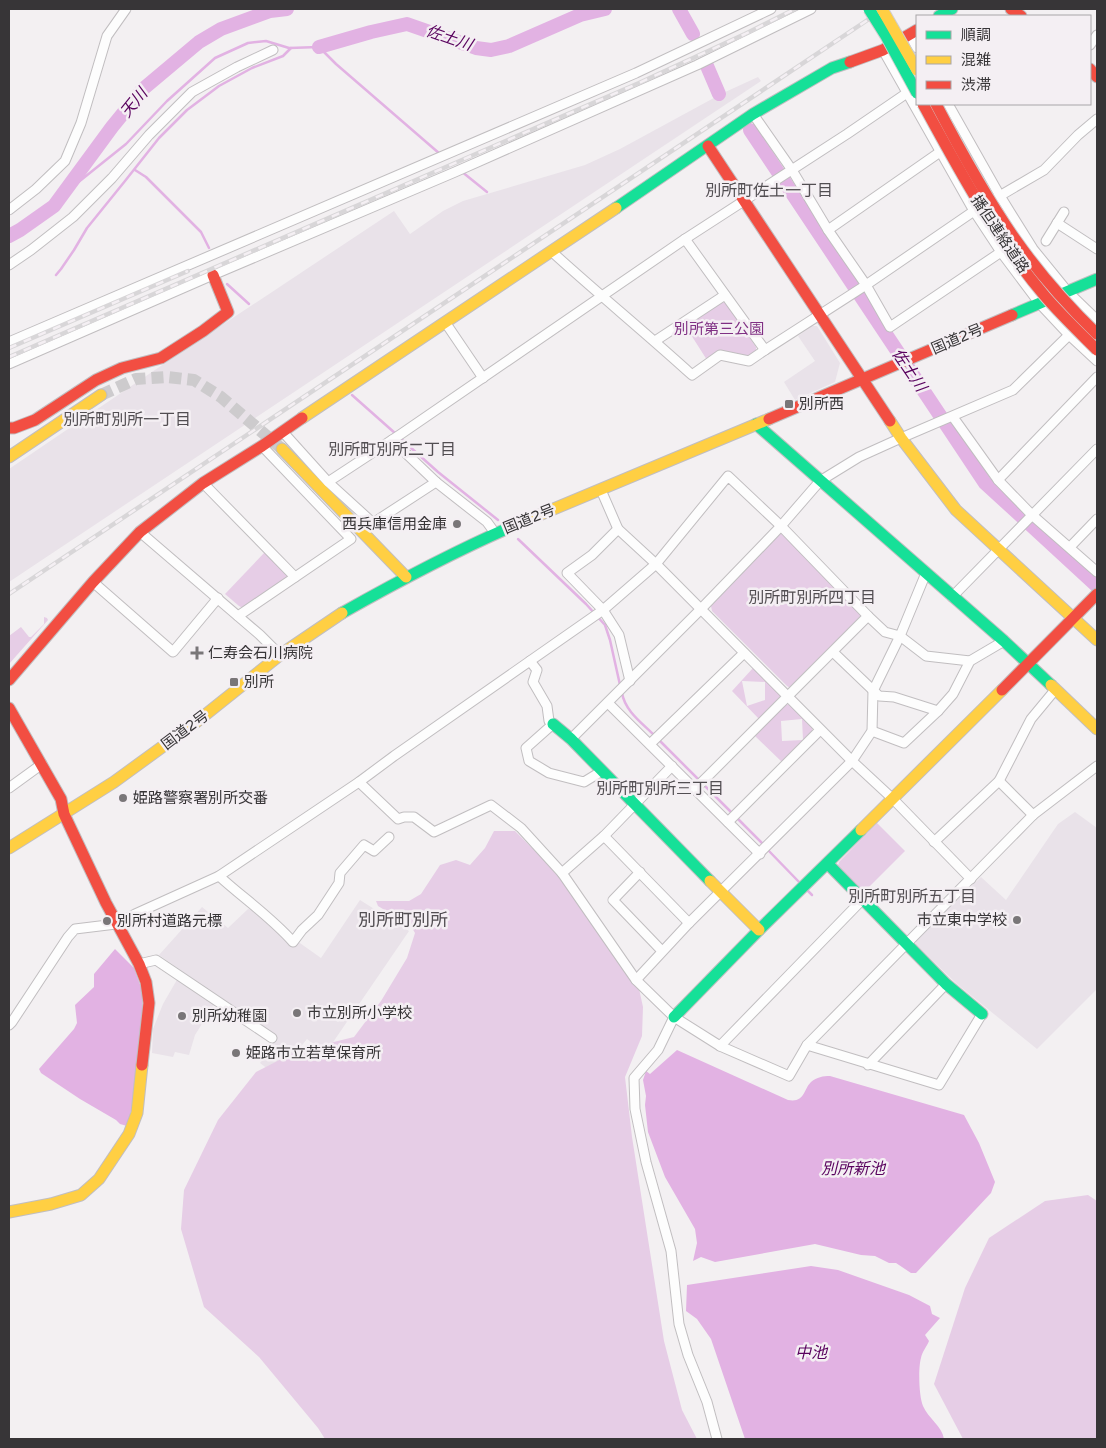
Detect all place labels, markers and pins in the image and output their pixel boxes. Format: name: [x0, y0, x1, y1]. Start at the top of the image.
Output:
place label: 別所西: [799, 395, 844, 413]
marker: 別所西: [783, 398, 795, 410]
place label: 西兵庫信用金庫: [342, 515, 447, 533]
marker: 西兵庫信用金庫: [451, 518, 463, 530]
place label: 仁寿会石川病院: [208, 644, 313, 662]
marker: 仁寿会石川病院: [190, 646, 204, 660]
place label: 別所: [244, 673, 274, 691]
marker: 別所: [228, 676, 240, 688]
place label: 姫路警察署別所交番: [133, 789, 268, 807]
marker: 姫路警察署別所交番: [117, 792, 129, 804]
place label: 市立東中学校: [917, 911, 1007, 929]
place label: 別所村道路元標: [117, 912, 222, 930]
marker: 市立東中学校: [1011, 914, 1023, 926]
marker: 別所村道路元標: [101, 915, 113, 927]
place label: 市立別所小学校: [307, 1004, 412, 1022]
place label: 別所幼稚園: [192, 1007, 267, 1025]
marker: 市立別所小学校: [291, 1007, 303, 1019]
marker: 別所幼稚園: [176, 1010, 188, 1022]
place label: 姫路市立若草保育所: [246, 1044, 381, 1062]
marker: 姫路市立若草保育所: [230, 1047, 242, 1059]

